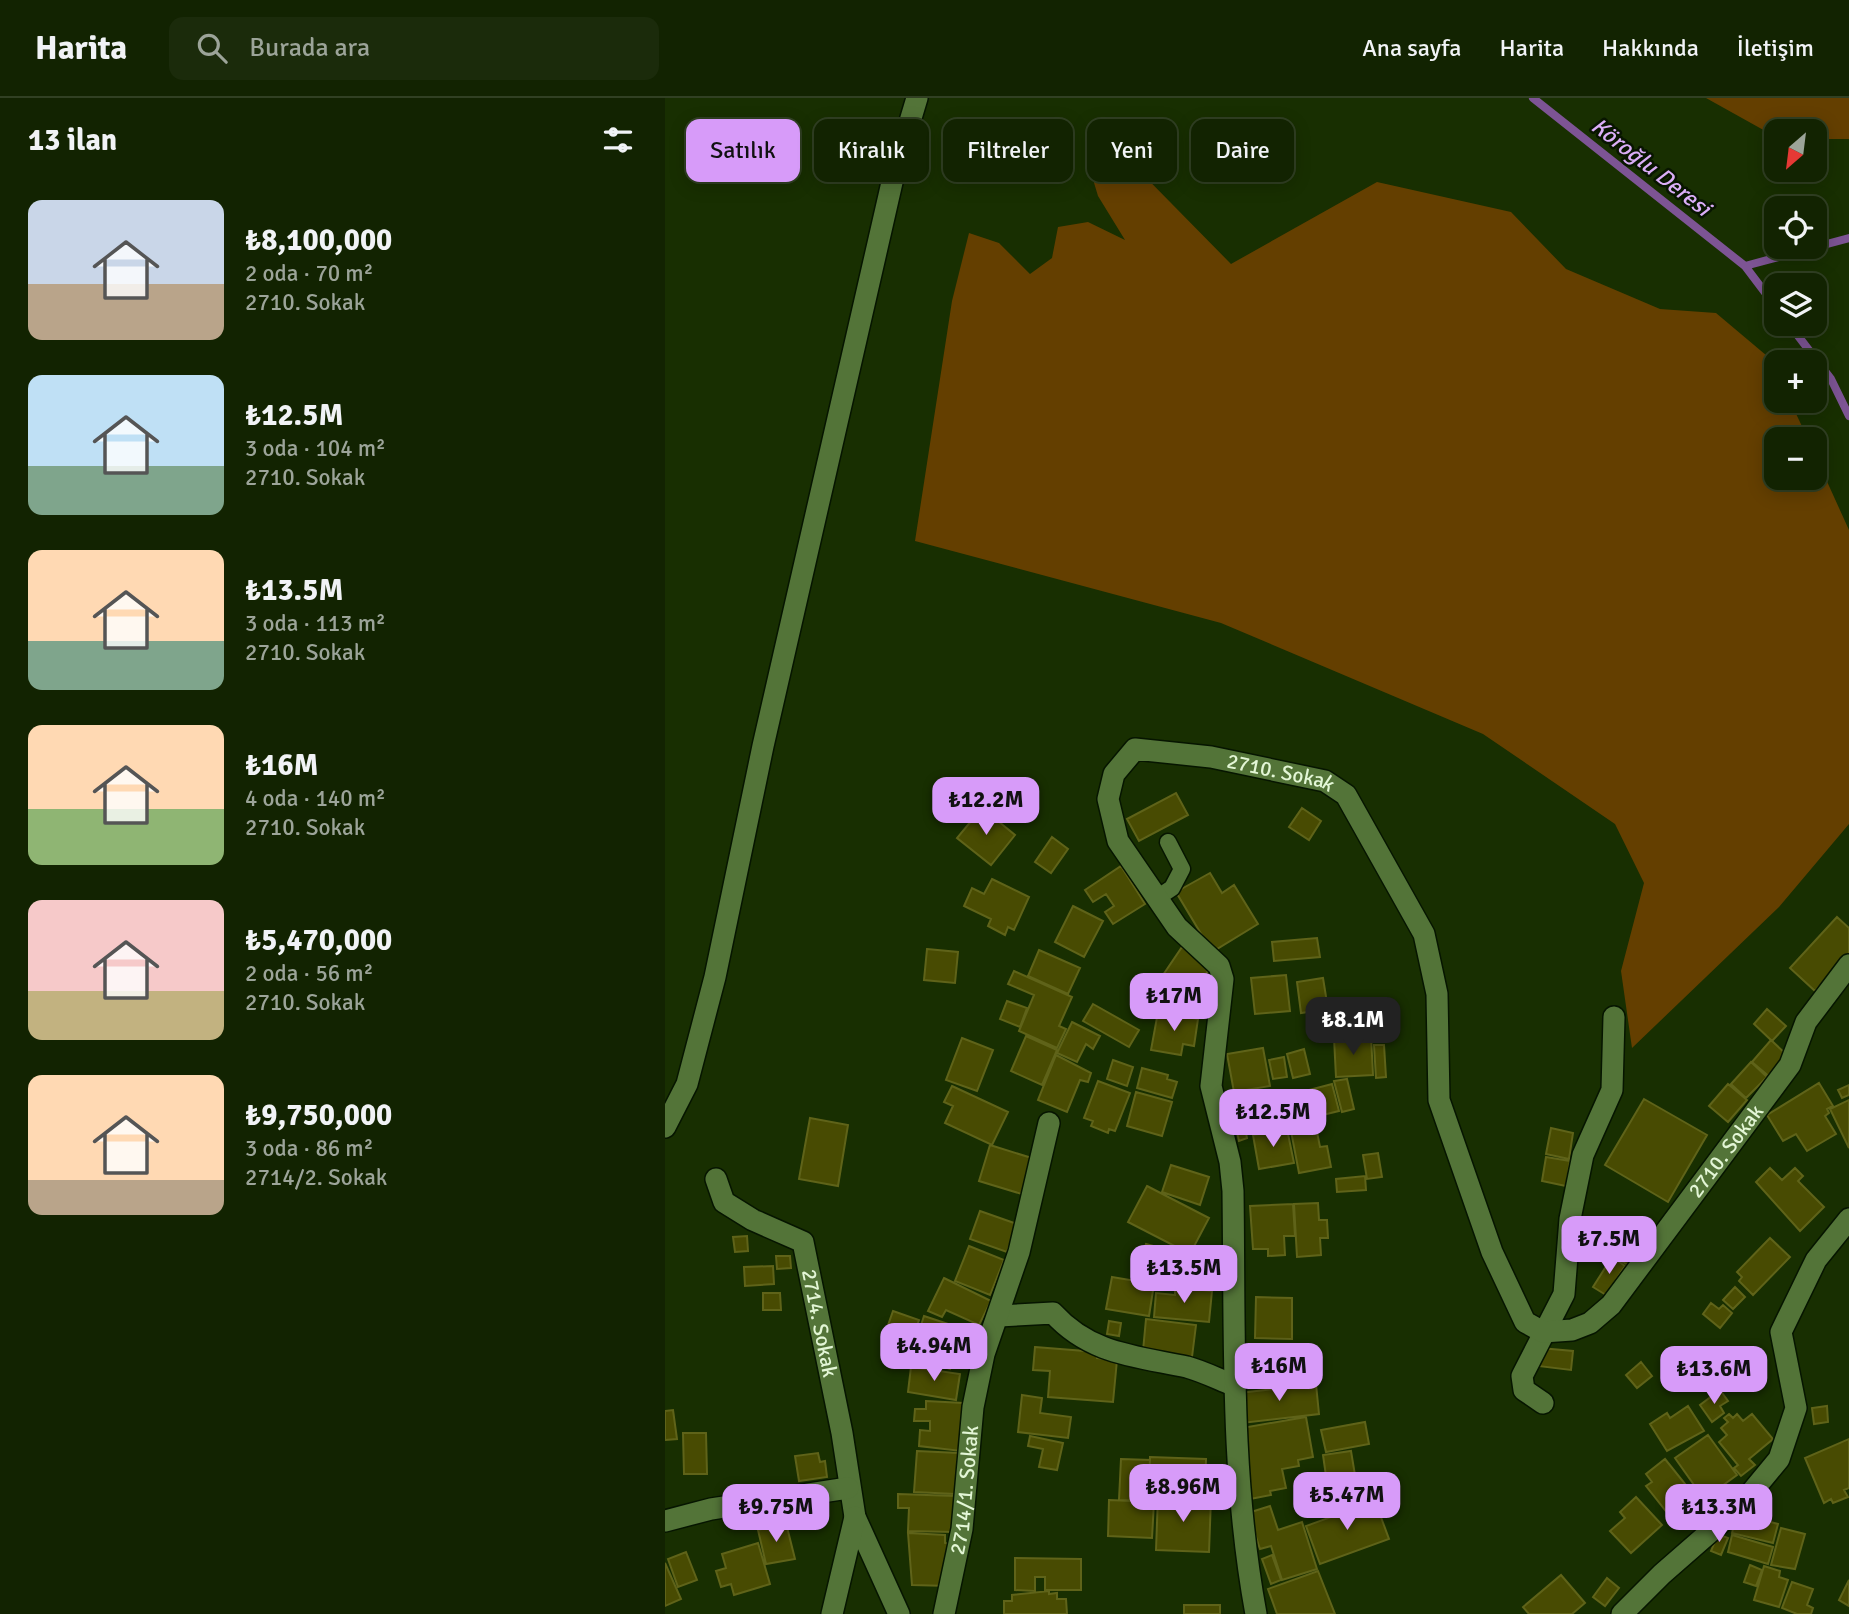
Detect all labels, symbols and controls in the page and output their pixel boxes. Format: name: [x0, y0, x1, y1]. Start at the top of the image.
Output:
search box: [169, 17, 659, 80]
text: Harita: [35, 28, 127, 69]
icon: search: [193, 29, 231, 67]
text: Burada ara: [249, 32, 370, 64]
text: Ana sayfa: [1362, 33, 1462, 63]
text: Harita: [1500, 33, 1564, 63]
text: Hakkında: [1602, 33, 1699, 63]
text: İletişim: [1737, 33, 1814, 63]
water label: Köroğlu Deresi: [1585, 111, 1719, 224]
chip: Satılık: [686, 119, 800, 182]
chip: Kiralık: [814, 119, 929, 182]
chip: Filtreler: [943, 119, 1073, 182]
chip: Yeni: [1087, 119, 1177, 182]
chip: Daire: [1191, 119, 1294, 182]
north arrow: [1764, 119, 1827, 182]
map controls: [1764, 119, 1827, 490]
icon: filters: [599, 121, 637, 159]
text: 13 ilan: [28, 122, 117, 159]
button: locate: [1764, 196, 1827, 259]
text: ₺8,100,000: [245, 222, 392, 259]
icon: home: [84, 228, 168, 312]
text: 2 oda · 70 m²: [245, 259, 373, 288]
button: layers: [1764, 273, 1827, 336]
text: 2710. Sokak: [245, 288, 365, 317]
button: +: [1764, 350, 1827, 413]
text: ₺12.5M: [245, 397, 343, 434]
icon: home: [84, 403, 168, 487]
button: −: [1764, 427, 1827, 490]
text: 3 oda · 104 m²: [245, 434, 386, 463]
text: 2710. Sokak: [245, 463, 365, 492]
text: ₺13.5M: [245, 572, 343, 609]
icon: home: [84, 578, 168, 662]
text: 3 oda · 113 m²: [245, 609, 386, 638]
text: 2710. Sokak: [245, 638, 365, 667]
text: ₺16M: [245, 747, 319, 784]
street label: 2710. Sokak: [1224, 748, 1341, 798]
icon: home: [84, 753, 168, 837]
pin: ₺12.2M: [929, 778, 1043, 837]
text: 4 oda · 140 m²: [245, 784, 386, 813]
text: ₺12.2M: [948, 785, 1024, 814]
text: 2710. Sokak: [245, 813, 365, 842]
text: ₺5,470,000: [245, 922, 392, 959]
icon: home: [84, 928, 168, 1012]
text: 2 oda · 56 m²: [245, 959, 373, 988]
pin: ₺17M: [1133, 974, 1215, 1033]
text: ₺17M: [1146, 981, 1202, 1010]
text: 2710. Sokak: [245, 988, 365, 1017]
pin: ₺8.1M: [1304, 998, 1402, 1057]
text: ₺8.1M: [1321, 1005, 1385, 1034]
pin: ₺12.5M: [1216, 1090, 1330, 1149]
text: ₺9,750,000: [245, 1097, 392, 1134]
text: ₺12.5M: [1235, 1097, 1311, 1126]
street label: 2710. Sokak: [1682, 1099, 1769, 1203]
icon: home: [84, 1103, 168, 1187]
text: 3 oda · 86 m²: [245, 1134, 373, 1163]
text: 2714/2. Sokak: [245, 1163, 387, 1192]
pin: ₺7.5M: [1560, 1216, 1658, 1276]
text: ₺7.5M: [1577, 1224, 1641, 1253]
pin: ₺13.5M: [1127, 1246, 1241, 1305]
text: ₺13.5M: [1146, 1253, 1222, 1282]
street label: 2714. Sokak: [796, 1267, 843, 1380]
pin: ₺4.94M: [877, 1324, 991, 1383]
text: ₺4.94M: [896, 1331, 972, 1360]
pin: ₺16M: [1238, 1344, 1320, 1403]
pin: ₺13.6M: [1657, 1346, 1771, 1406]
text: ₺16M: [1251, 1351, 1307, 1380]
text: ₺13.6M: [1676, 1354, 1752, 1383]
street label: 2714/1. Sokak: [944, 1424, 984, 1557]
pin: ₺8.96M: [1126, 1464, 1240, 1524]
text: ₺8.96M: [1145, 1472, 1221, 1501]
pin: ₺5.47M: [1290, 1472, 1404, 1532]
text: ₺5.47M: [1309, 1480, 1385, 1509]
pin: ₺9.75M: [719, 1484, 833, 1544]
pin: ₺13.3M: [1662, 1484, 1776, 1544]
text: ₺9.75M: [738, 1492, 814, 1521]
text: ₺13.3M: [1681, 1492, 1757, 1521]

